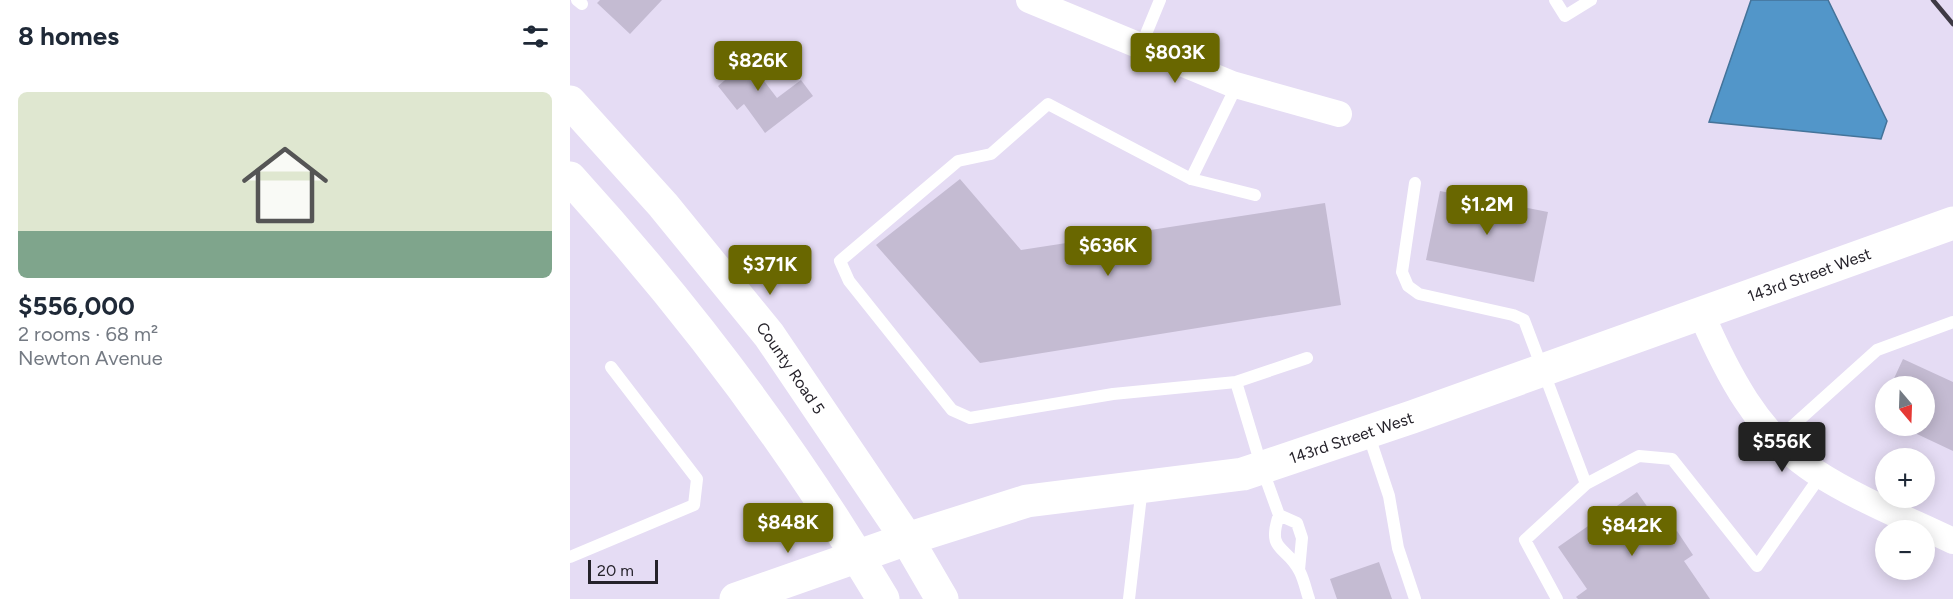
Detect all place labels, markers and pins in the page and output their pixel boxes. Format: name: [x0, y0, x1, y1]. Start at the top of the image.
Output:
pin: $803K: [1133, 33, 1217, 84]
pin: $826K: [716, 41, 800, 92]
pin: $1.2M: [1445, 185, 1529, 236]
pin: $636K: [1066, 226, 1150, 277]
pin: $371K: [728, 245, 812, 296]
pin: $556K: [1740, 422, 1824, 473]
pin: $848K: [746, 503, 830, 554]
pin: $842K: [1590, 506, 1674, 557]

